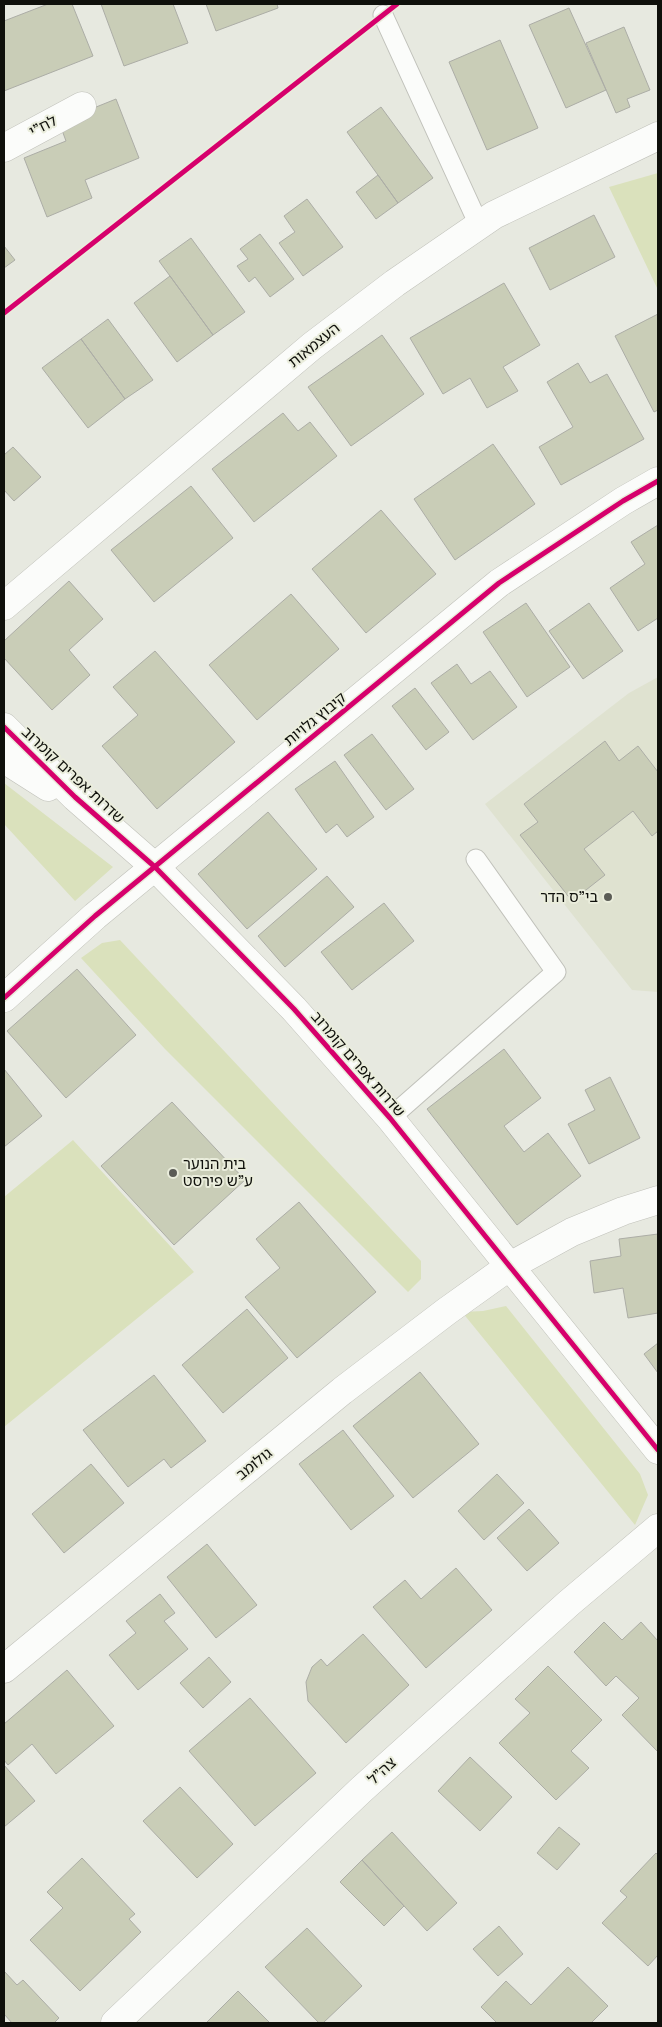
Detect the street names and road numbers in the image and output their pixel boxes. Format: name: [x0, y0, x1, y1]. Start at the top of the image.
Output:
street label: לח"י: [26, 111, 60, 141]
street label: העצמאות: [284, 318, 343, 371]
street label: קיבוץ גלויות: [280, 688, 350, 749]
street label: שדרות אפרים קומרוב: [18, 722, 129, 827]
street label: שדרות אפרים קומרוב: [307, 1007, 409, 1120]
street label: גולומב: [232, 1443, 276, 1484]
street label: צה"ל: [363, 1753, 400, 1788]

